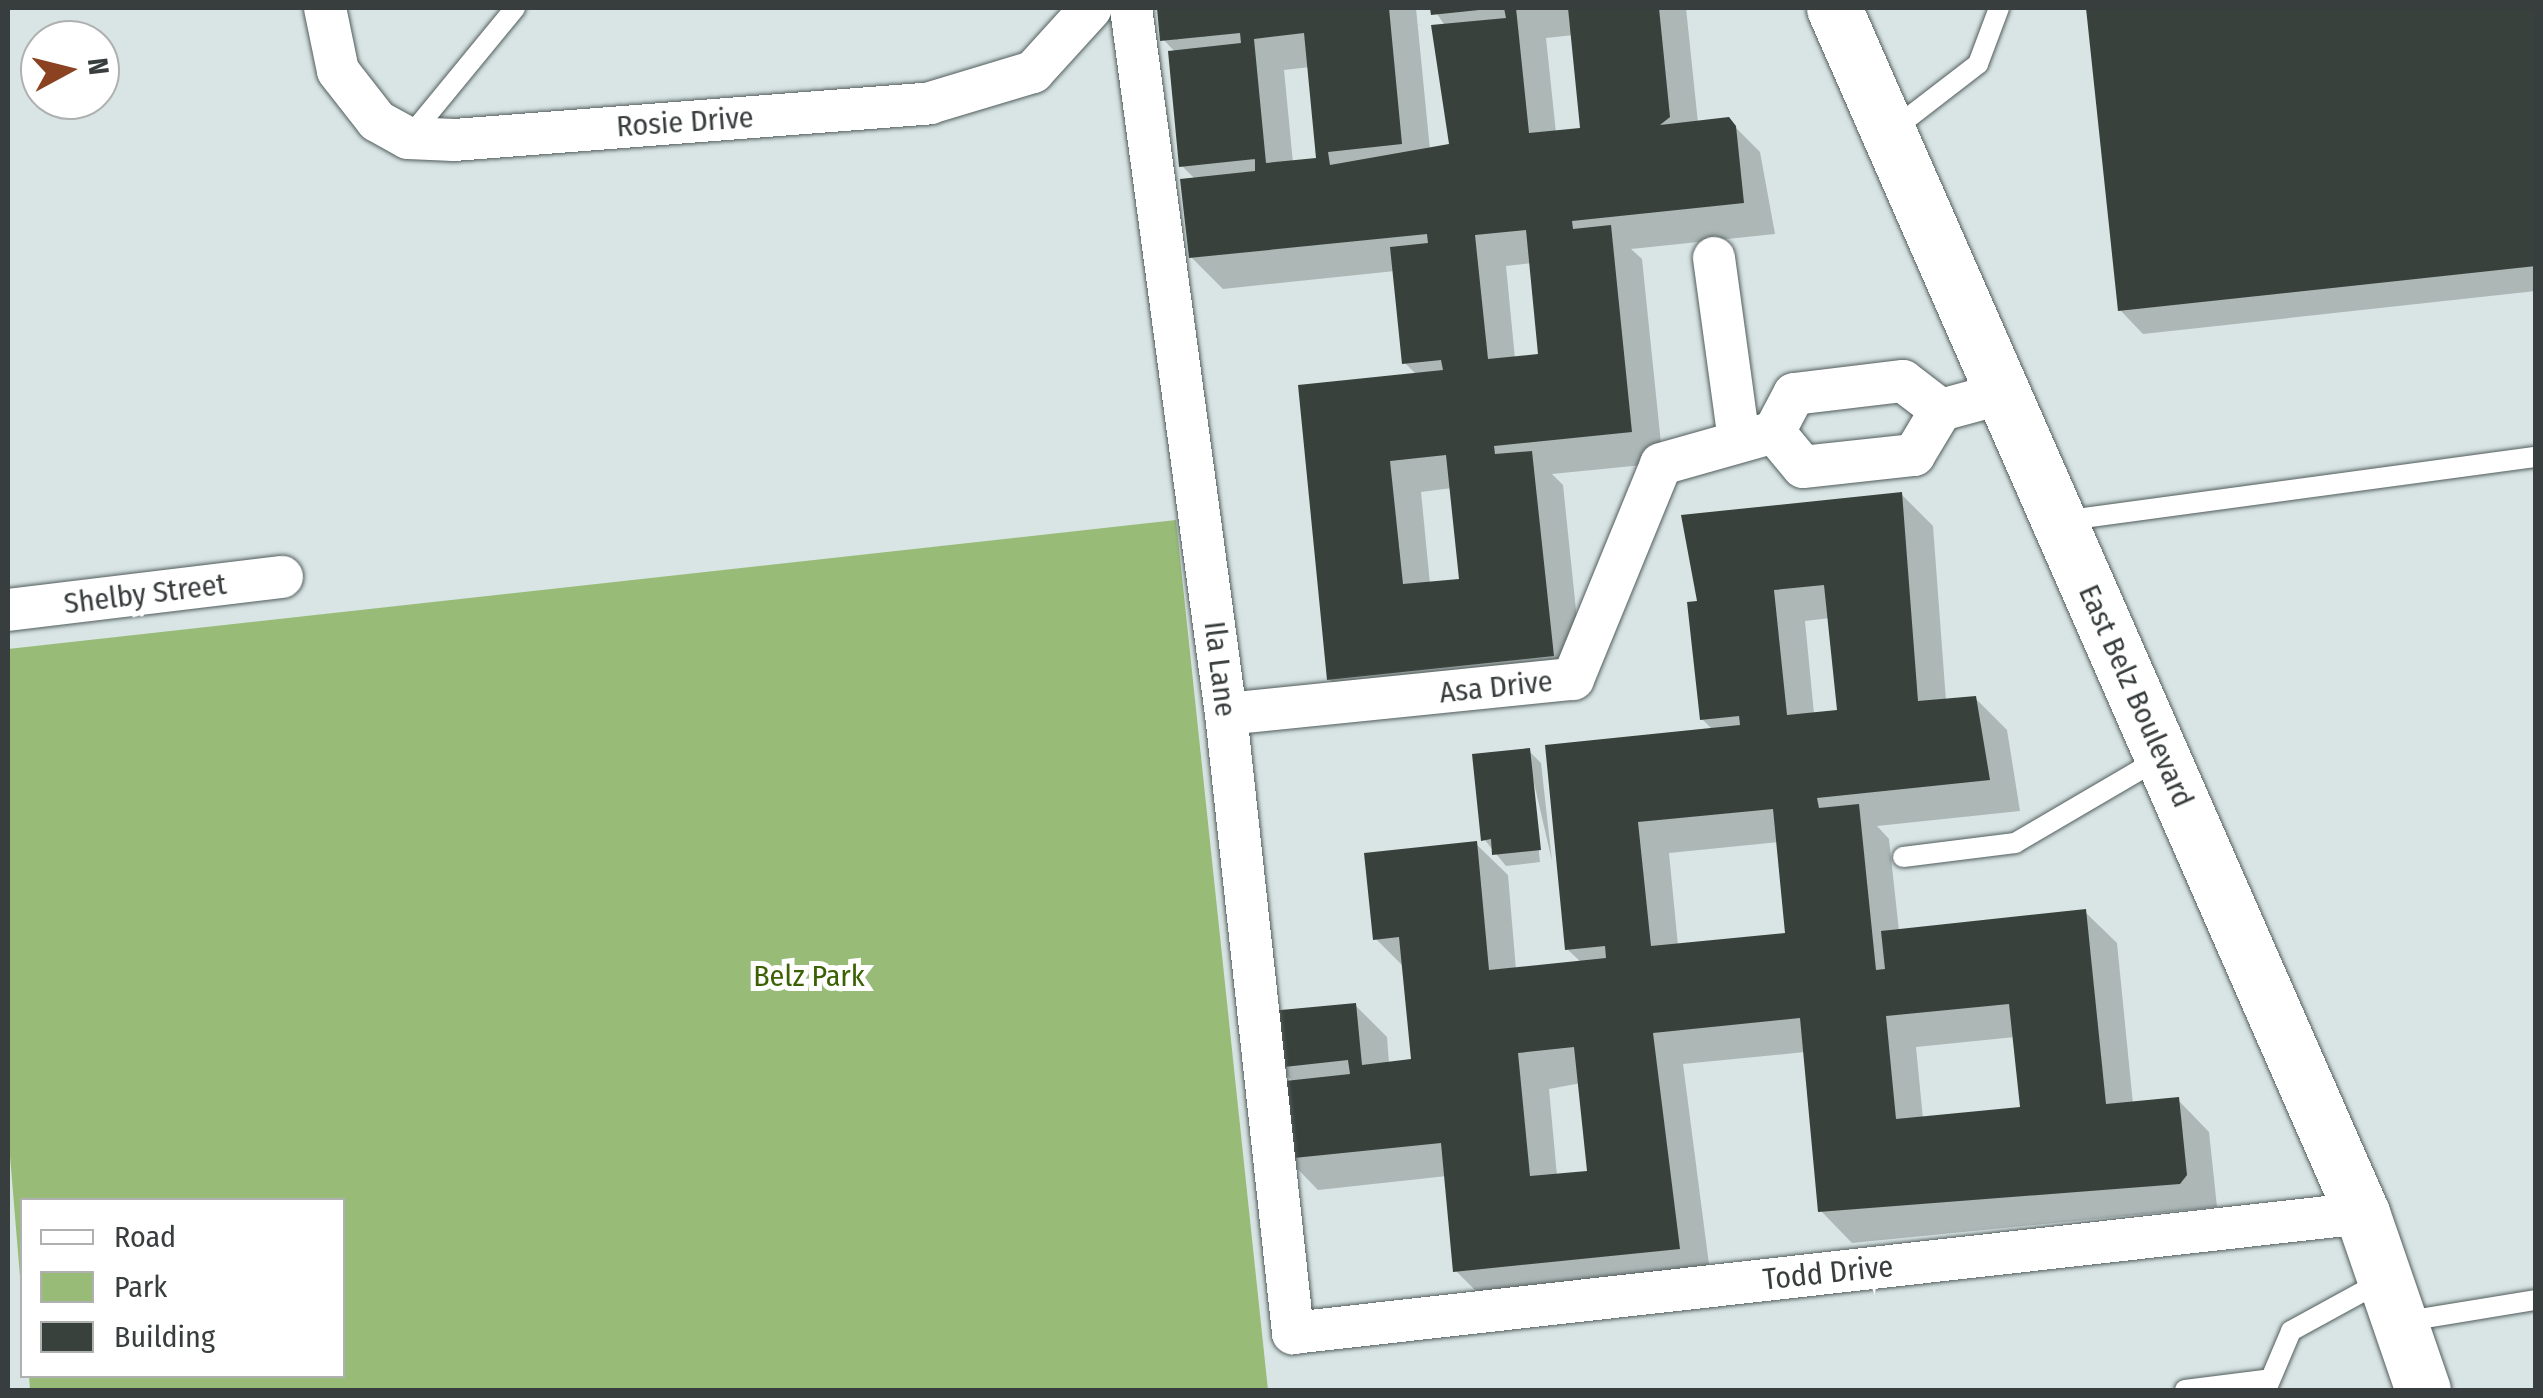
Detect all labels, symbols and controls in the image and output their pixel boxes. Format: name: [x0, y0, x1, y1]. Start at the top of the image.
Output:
north arrow: [20, 20, 120, 120]
text: N: [81, 56, 116, 77]
street label: Rosie Drive: [615, 99, 755, 145]
street label: Shelby Street: [62, 566, 228, 622]
street label: East Belz Boulevard: [2071, 579, 2201, 813]
street label: Ila Lane: [1196, 619, 1244, 719]
street label: Asa Drive: [1438, 663, 1554, 711]
park label: Belz Park: [753, 958, 865, 994]
legend: [20, 1198, 345, 1378]
text: Road: [114, 1219, 176, 1255]
street label: Todd Drive: [1761, 1248, 1895, 1298]
text: Park: [114, 1269, 167, 1305]
text: Building: [114, 1319, 215, 1355]

